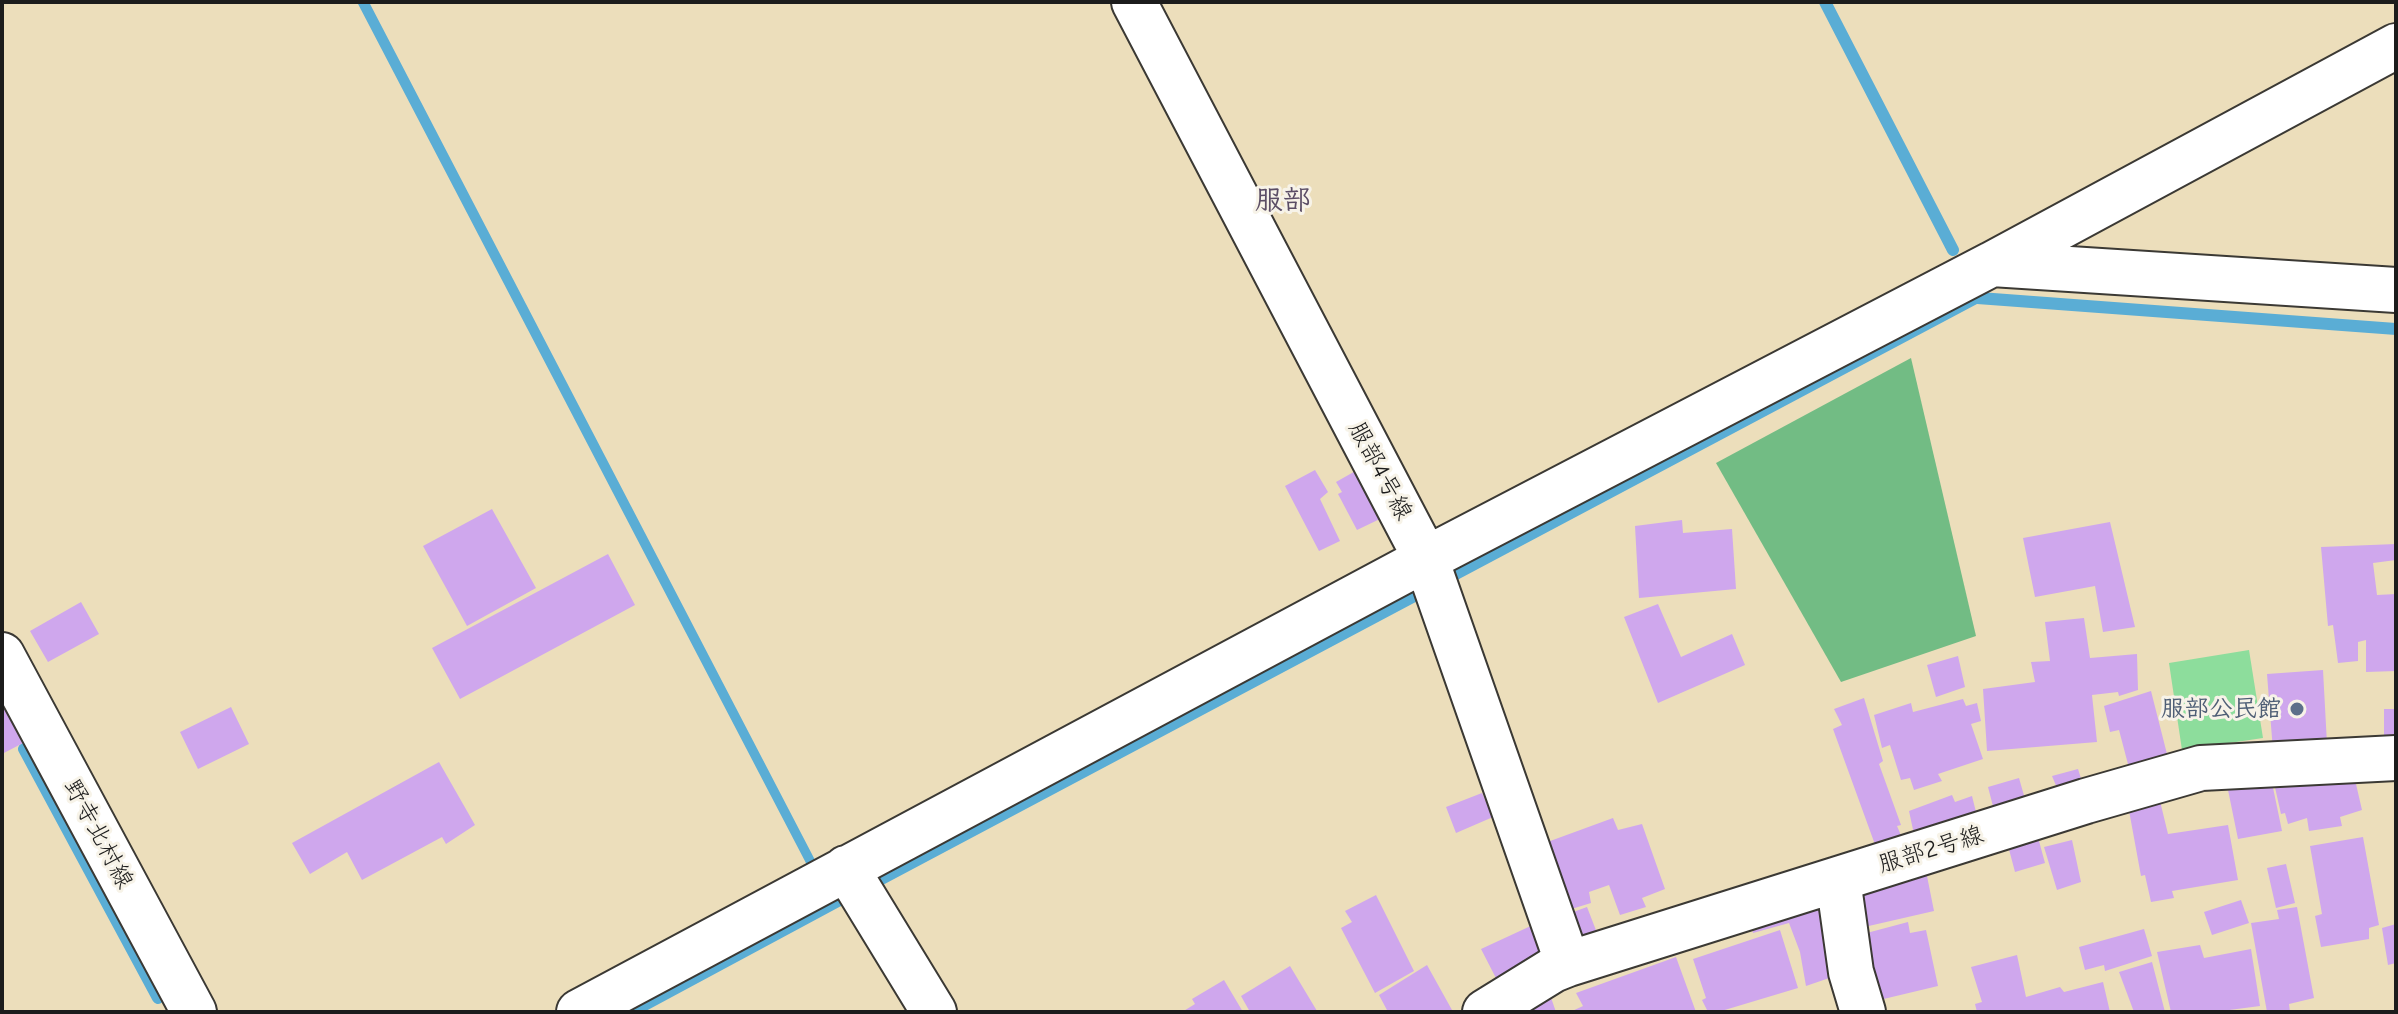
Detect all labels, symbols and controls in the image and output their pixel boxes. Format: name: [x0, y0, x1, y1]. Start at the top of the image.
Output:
district label: 服部: [1255, 184, 1311, 218]
street label: 服部4号線: [1342, 417, 1418, 525]
place label: 服部公民館: [2161, 695, 2281, 723]
marker: 服部公民館: [2288, 700, 2306, 718]
street label: 野寺北村線: [57, 774, 139, 894]
street label: 服部2号線: [1875, 820, 1987, 880]

